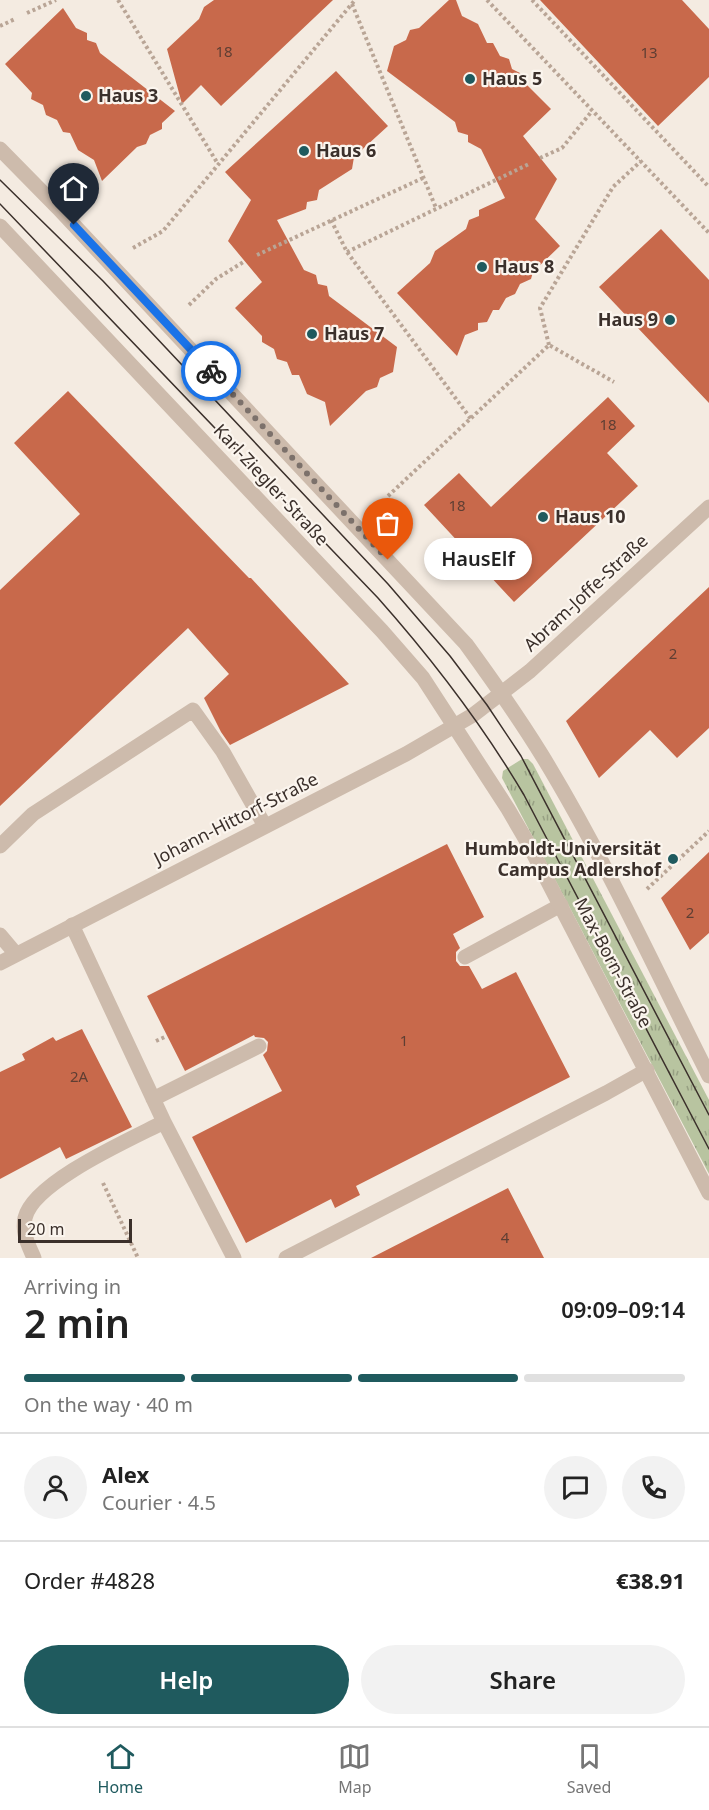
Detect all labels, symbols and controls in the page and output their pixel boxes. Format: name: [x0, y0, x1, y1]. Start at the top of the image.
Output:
house number: 18: [215, 41, 233, 61]
house number: 13: [640, 42, 658, 62]
place label: Haus 5: [482, 66, 542, 90]
marker: Haus 5: [463, 72, 477, 86]
place label: Haus 3: [98, 83, 158, 107]
marker: Haus 3: [79, 89, 93, 103]
place label: Haus 6: [316, 138, 376, 162]
marker: Haus 6: [297, 144, 311, 158]
pin: [48, 163, 99, 225]
icon: home: [57, 172, 90, 205]
place label: Haus 8: [494, 254, 554, 278]
marker: Haus 8: [475, 260, 489, 274]
place label: Haus 9: [598, 307, 658, 331]
marker: Haus 9: [663, 313, 677, 327]
place label: Haus 7: [324, 321, 384, 345]
marker: Haus 7: [305, 327, 319, 341]
courier: [181, 341, 241, 401]
icon: bike: [195, 355, 228, 388]
house number: 18: [599, 414, 617, 434]
street label: Karl-Ziegler-Straße: [209, 418, 335, 550]
house number: 18: [448, 495, 466, 515]
pin: [362, 498, 413, 560]
place label: Haus 10: [555, 504, 626, 528]
icon: bag: [371, 507, 404, 540]
marker: Haus 10: [536, 510, 550, 524]
street label: Abram-Joffe-Straße: [518, 528, 653, 656]
callout: HausElf: [424, 539, 532, 581]
text: HausElf: [441, 545, 515, 572]
house number: 2: [669, 643, 677, 663]
street label: Johann-Hittorf-Straße: [147, 766, 322, 871]
place label: Humboldt-Universität Campus Adlershof: [464, 836, 662, 881]
marker: Humboldt-Universität Campus Adlershof: [666, 852, 680, 866]
street label: Max-Born-Straße: [570, 893, 658, 1032]
house number: 2: [686, 902, 694, 922]
house number: 1: [400, 1030, 408, 1050]
house number: 2A: [70, 1066, 88, 1086]
scale bar: [18, 1216, 132, 1244]
text: 20 m: [27, 1218, 64, 1240]
house number: 4: [501, 1227, 510, 1247]
text: Arriving in: [24, 1273, 121, 1300]
text: 09:09–09:14: [561, 1294, 685, 1324]
text: 2 min: [24, 1296, 130, 1349]
text: On the way · 40 m: [24, 1391, 193, 1418]
button: person: [24, 1456, 87, 1519]
button: chat: [544, 1456, 607, 1519]
button: phone: [622, 1456, 685, 1519]
text: Alex: [102, 1459, 149, 1489]
text: Courier · 4.5: [102, 1489, 216, 1516]
text: Order #4828: [24, 1565, 155, 1595]
text: €38.91: [616, 1565, 685, 1595]
button: Help: [24, 1645, 349, 1714]
button: Share: [361, 1645, 685, 1714]
tab: Home: [98, 1740, 143, 1798]
tab: Map: [338, 1740, 372, 1798]
tab: Saved: [567, 1740, 611, 1798]

